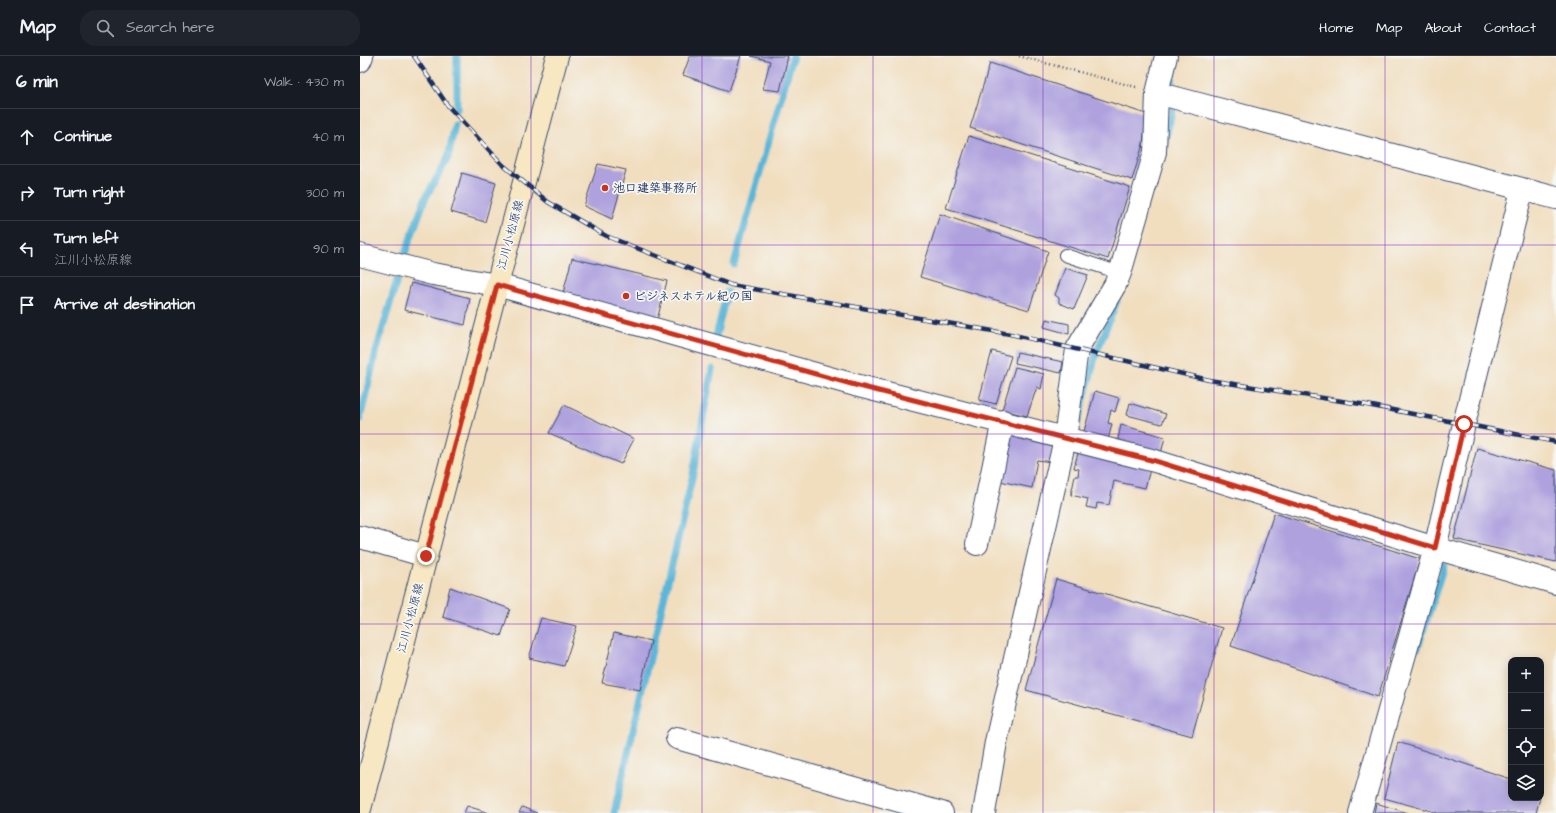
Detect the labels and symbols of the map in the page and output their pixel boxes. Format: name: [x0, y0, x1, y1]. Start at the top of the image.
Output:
place label: 池口建築事務所: [613, 180, 698, 197]
marker: 池口建築事務所: [600, 183, 610, 193]
street label: 江川小松原線: [493, 198, 528, 272]
place label: ビジネスホテル紀の国: [634, 288, 753, 305]
marker: ビジネスホテル紀の国: [621, 291, 631, 301]
route start: [1455, 415, 1473, 433]
route end: [417, 547, 435, 565]
street label: 江川小松原線: [393, 581, 428, 655]

